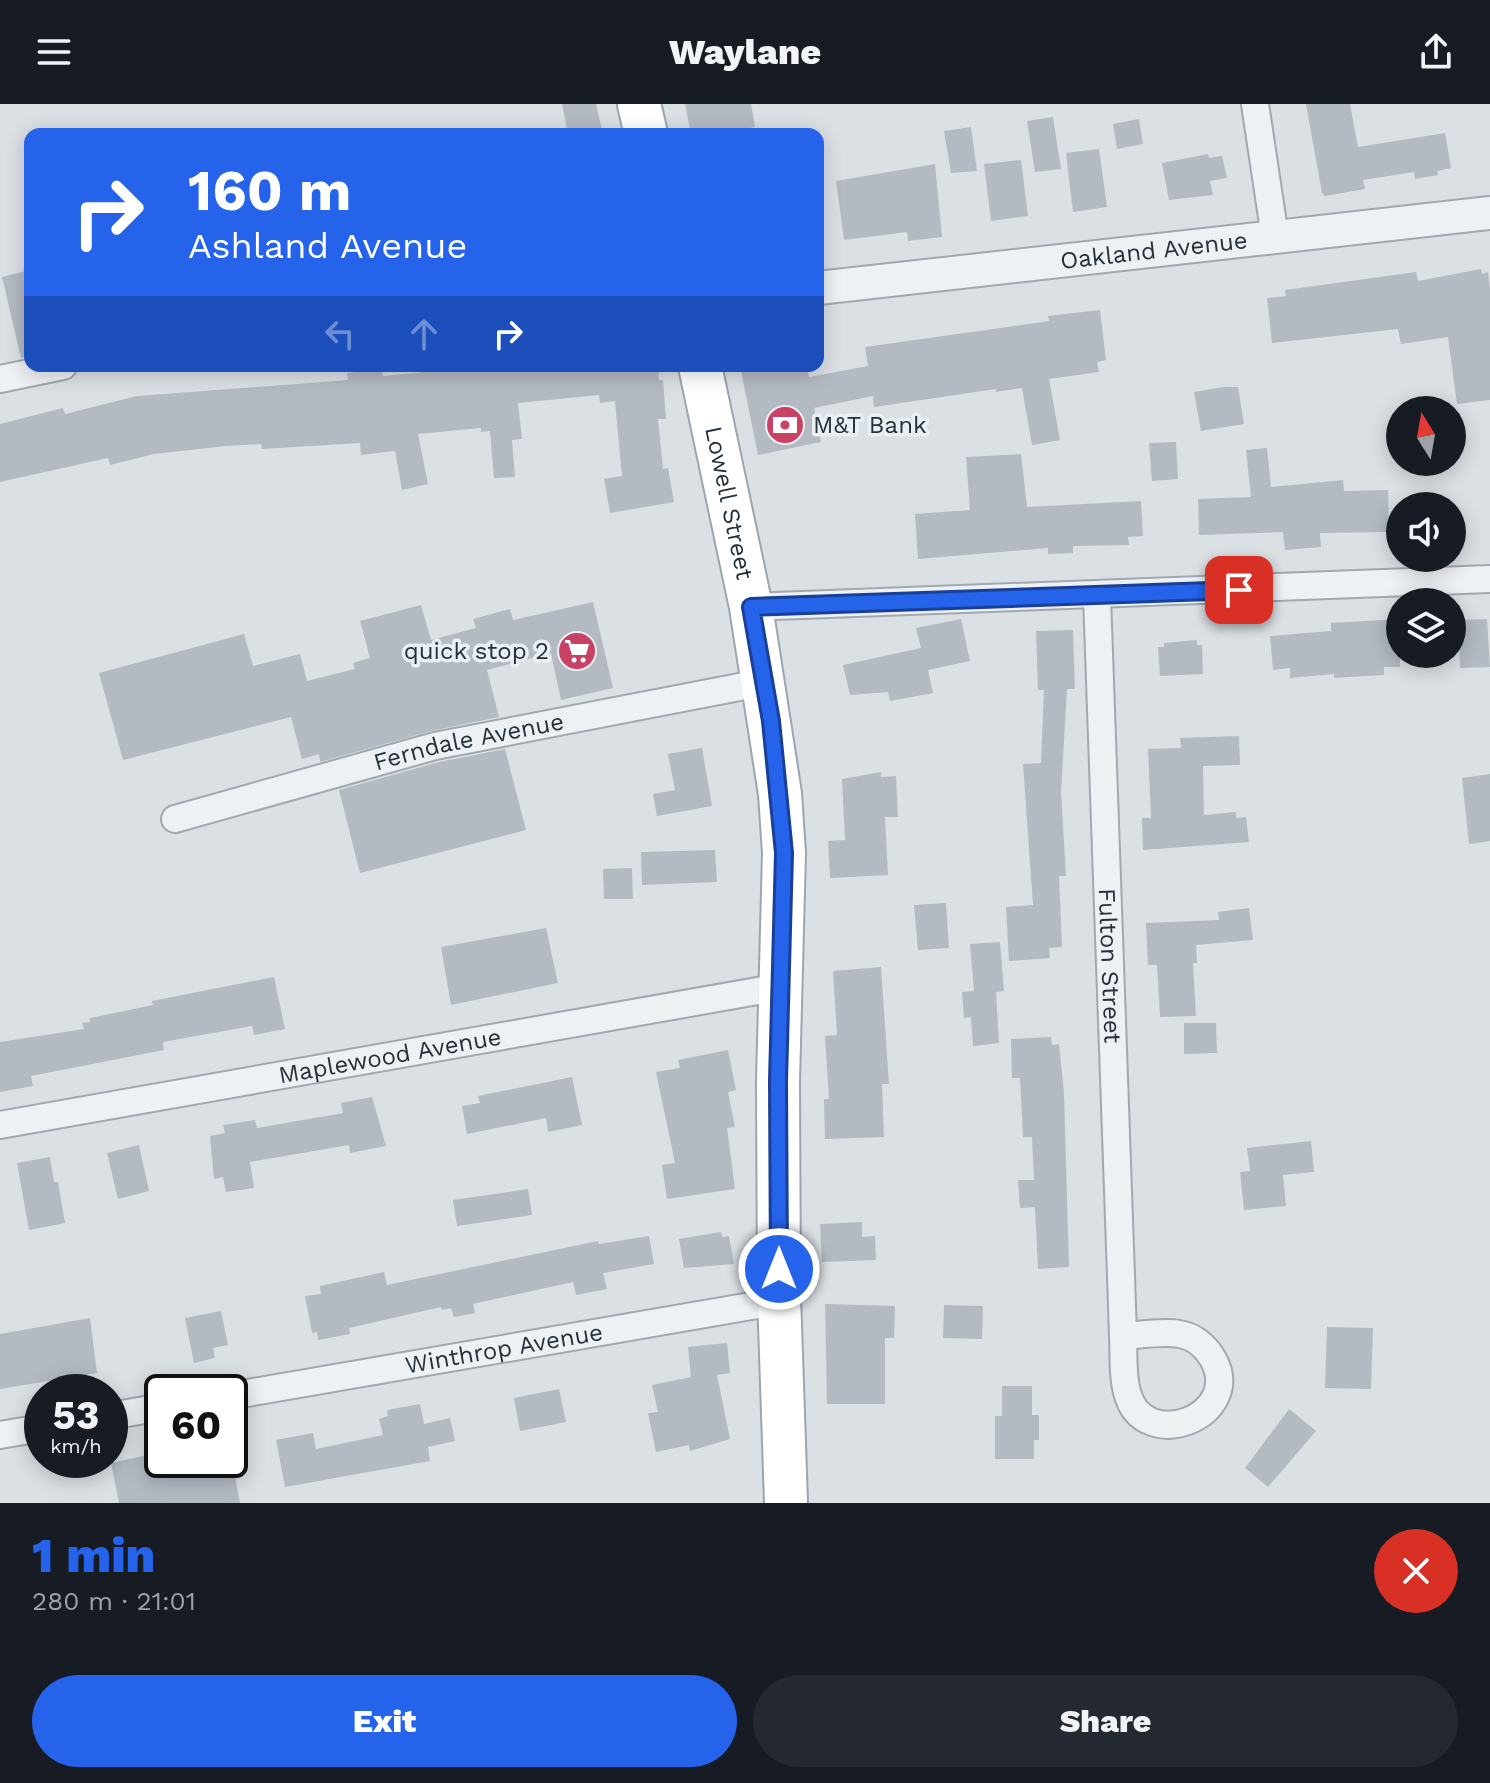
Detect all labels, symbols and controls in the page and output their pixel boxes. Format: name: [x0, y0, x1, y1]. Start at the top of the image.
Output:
icon: menu: [32, 30, 76, 74]
icon: share: [1414, 30, 1458, 74]
text: Waylane: [669, 31, 821, 73]
text: 160 m: [188, 158, 351, 224]
icon: right: [56, 160, 160, 264]
text: Ashland Avenue: [188, 225, 467, 267]
street label: Oakland Avenue: [1059, 226, 1249, 275]
icon: left: [318, 312, 362, 356]
icon: ahead: [402, 312, 446, 356]
icon: right: [486, 312, 530, 356]
north arrow: [1386, 396, 1466, 476]
map controls: [1386, 396, 1466, 668]
bank icon: M&T Bank: [764, 404, 806, 446]
place label: M&T Bank: [813, 411, 927, 439]
street label: Lowell Street: [699, 424, 759, 582]
button: sound: [1386, 492, 1466, 572]
pin: [1205, 556, 1273, 624]
icon: arrive: [1217, 568, 1261, 612]
button: layers: [1386, 588, 1466, 668]
supermarket icon: quick stop 2: [556, 630, 598, 672]
place label: quick stop 2: [404, 637, 549, 665]
street label: Ferndale Avenue: [371, 707, 566, 777]
street label: Fulton Street: [1093, 888, 1127, 1044]
street label: Maplewood Avenue: [276, 1023, 503, 1089]
position arrow: [737, 1227, 821, 1311]
street label: Winthrop Avenue: [403, 1318, 605, 1380]
speed limit sign: 60: [144, 1374, 248, 1478]
text: 53: [52, 1392, 100, 1439]
text: km/h: [50, 1434, 102, 1458]
text: 1 min: [32, 1527, 155, 1584]
button: close: [1374, 1529, 1458, 1613]
text: 280 m · 21:01: [32, 1586, 196, 1616]
button: Exit: [32, 1675, 737, 1767]
button: Share: [753, 1675, 1458, 1767]

